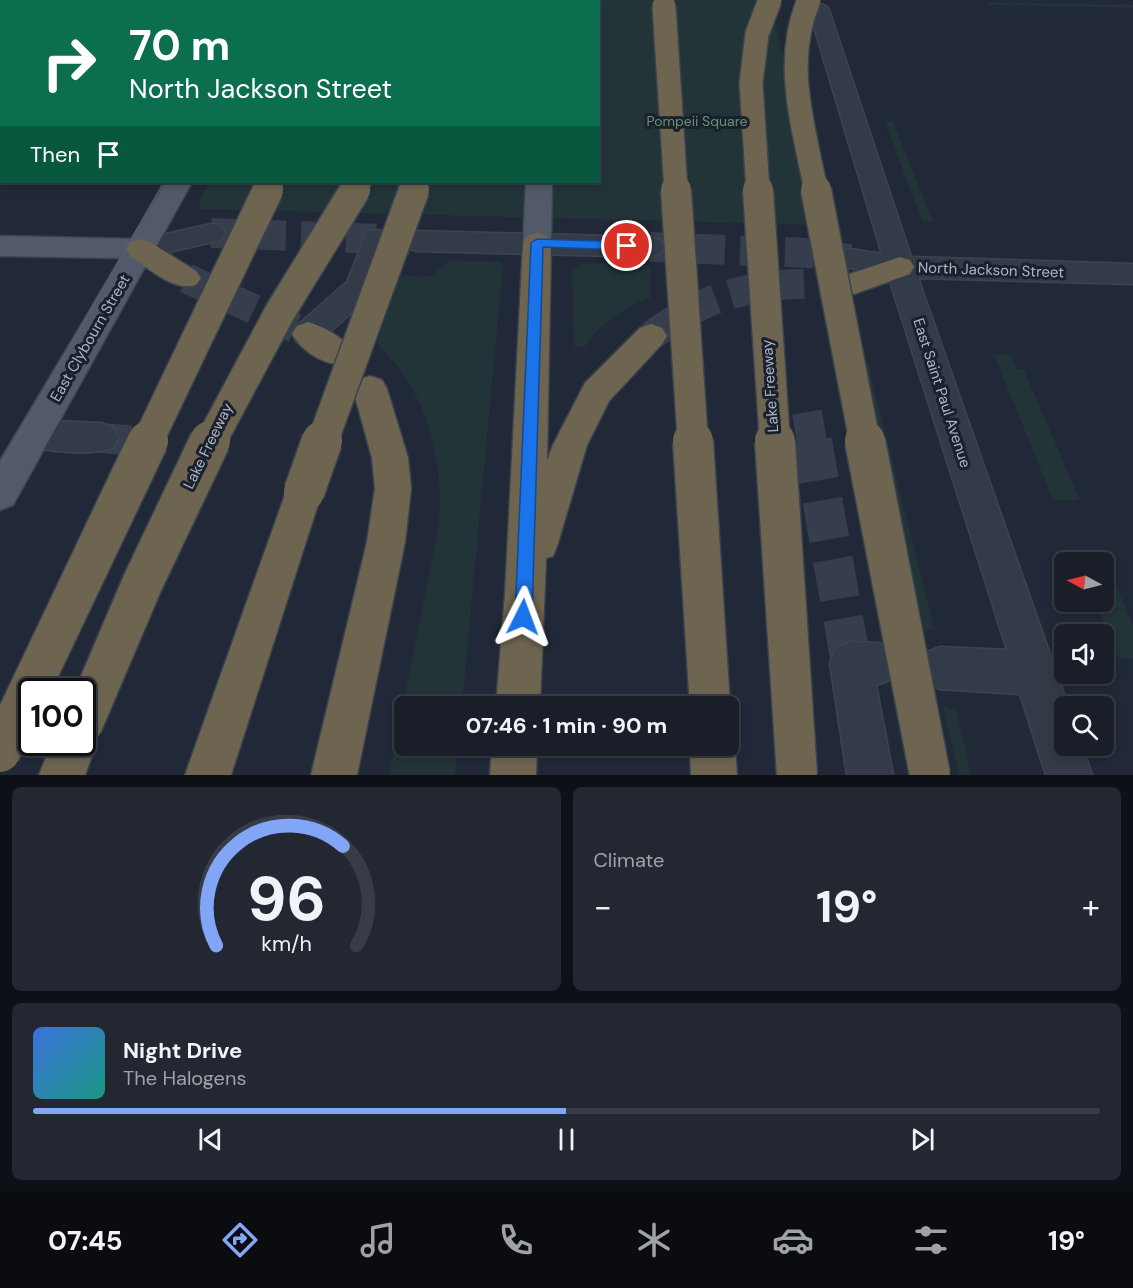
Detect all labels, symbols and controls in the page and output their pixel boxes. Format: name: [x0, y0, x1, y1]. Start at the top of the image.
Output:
text: 70 m: [129, 18, 230, 73]
icon: right: [30, 24, 108, 102]
text: North Jackson Street: [129, 71, 392, 106]
park label: Pompeii Square: [646, 112, 748, 130]
icon: arrive: [92, 138, 125, 171]
text: Then: [30, 140, 80, 169]
pin: [601, 220, 652, 271]
icon: arrive: [610, 229, 643, 262]
street label: North Jackson Street: [918, 257, 1065, 283]
street label: East Clybourn Street: [45, 271, 135, 405]
street label: East Saint Paul Avenue: [908, 316, 976, 470]
street label: Lake Freeway: [757, 338, 783, 433]
street label: Lake Freeway: [179, 399, 238, 492]
north arrow: [1054, 552, 1114, 612]
map controls: [1054, 552, 1114, 756]
position arrow: [491, 585, 555, 649]
button: sound: [1054, 624, 1114, 684]
speed limit sign: 100: [18, 678, 96, 756]
button: search: [1054, 696, 1114, 756]
text: 07:46 · 1 min · 90 m: [466, 711, 667, 740]
text: Climate: [594, 847, 664, 873]
text: 96: [247, 858, 326, 939]
text: 19°: [816, 877, 877, 936]
text: −: [594, 885, 612, 928]
text: +: [1082, 885, 1100, 928]
text: km/h: [261, 930, 312, 958]
text: Night Drive: [123, 1036, 242, 1065]
text: The Halogens: [123, 1065, 246, 1091]
icon: previous: [194, 1123, 227, 1156]
icon: pause: [550, 1123, 583, 1156]
icon: next: [906, 1123, 939, 1156]
icon: directions: [219, 1219, 261, 1261]
icon: music: [357, 1219, 399, 1261]
icon: phone: [495, 1219, 537, 1261]
icon: climate: [633, 1219, 675, 1261]
icon: car: [772, 1219, 814, 1261]
icon: filters: [910, 1219, 952, 1261]
text: 07:45: [48, 1223, 123, 1258]
text: 19°: [1048, 1223, 1085, 1258]

